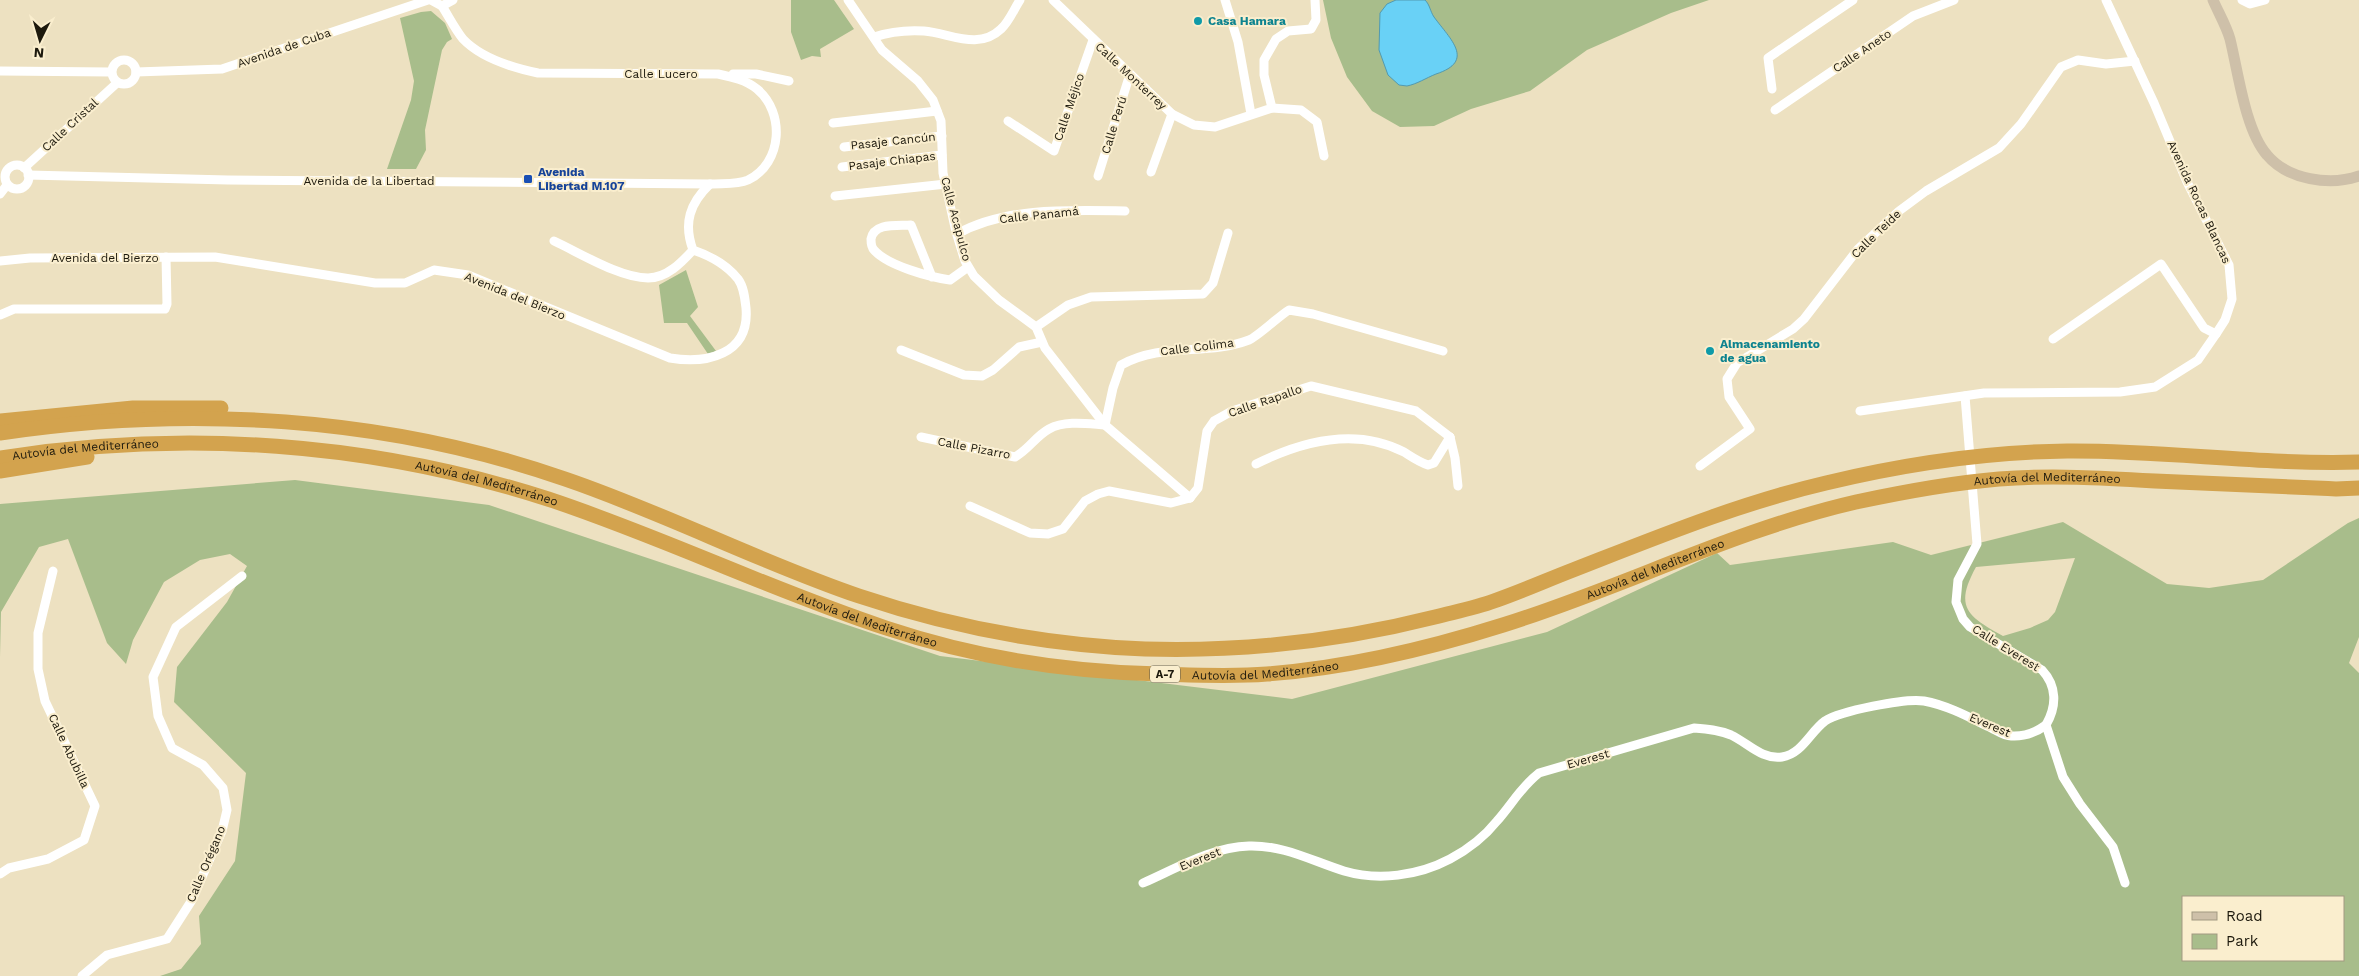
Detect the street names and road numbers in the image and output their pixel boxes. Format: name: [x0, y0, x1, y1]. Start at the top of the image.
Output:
street label: Avenida de Cuba: [235, 25, 333, 71]
street label: Calle Aneto: [1830, 26, 1894, 76]
street label: Calle Monterrey: [1092, 39, 1170, 113]
street label: Calle Lucero: [624, 67, 698, 81]
street label: Calle Méjico: [1051, 71, 1087, 143]
street label: Calle Perú: [1099, 94, 1129, 156]
street label: Calle Cristal: [39, 95, 101, 155]
street label: Pasaje Cancún: [850, 130, 936, 152]
street label: Avenida Rocas Blancas: [2164, 138, 2234, 266]
street label: Pasaje Chiapas: [848, 149, 936, 173]
street label: Avenida de la Libertad: [304, 174, 434, 188]
street label: Calle Acapulco: [938, 175, 974, 263]
street label: Calle Panamá: [999, 204, 1080, 226]
street label: Calle Teide: [1848, 207, 1904, 261]
street label: Avenida del Bierzo: [51, 251, 159, 265]
street label: Avenida del Bierzo: [462, 269, 568, 323]
street label: Calle Colima: [1159, 336, 1235, 358]
street label: Calle Rapallo: [1226, 382, 1304, 420]
street label: Calle Pizarro: [936, 434, 1012, 462]
street label: Autovía del Mediterráneo: [11, 436, 159, 463]
street label: Autovía del Mediterráneo: [414, 458, 560, 509]
street label: Autovía del Mediterráneo: [1973, 470, 2121, 489]
street label: Autovía del Mediterráneo: [1584, 536, 1726, 602]
street label: Autovía del Mediterráneo: [795, 589, 939, 650]
street label: Calle Everest: [1970, 622, 2042, 674]
street label: Autovía del Mediterráneo: [1192, 658, 1340, 683]
road number: A-7: [1150, 666, 1180, 682]
street label: Everest: [1967, 710, 2013, 740]
street label: Calle Abubilla: [46, 712, 92, 791]
street label: Everest: [1565, 746, 1611, 772]
street label: Calle Orégano: [184, 824, 228, 904]
street label: Everest: [1177, 844, 1223, 874]

